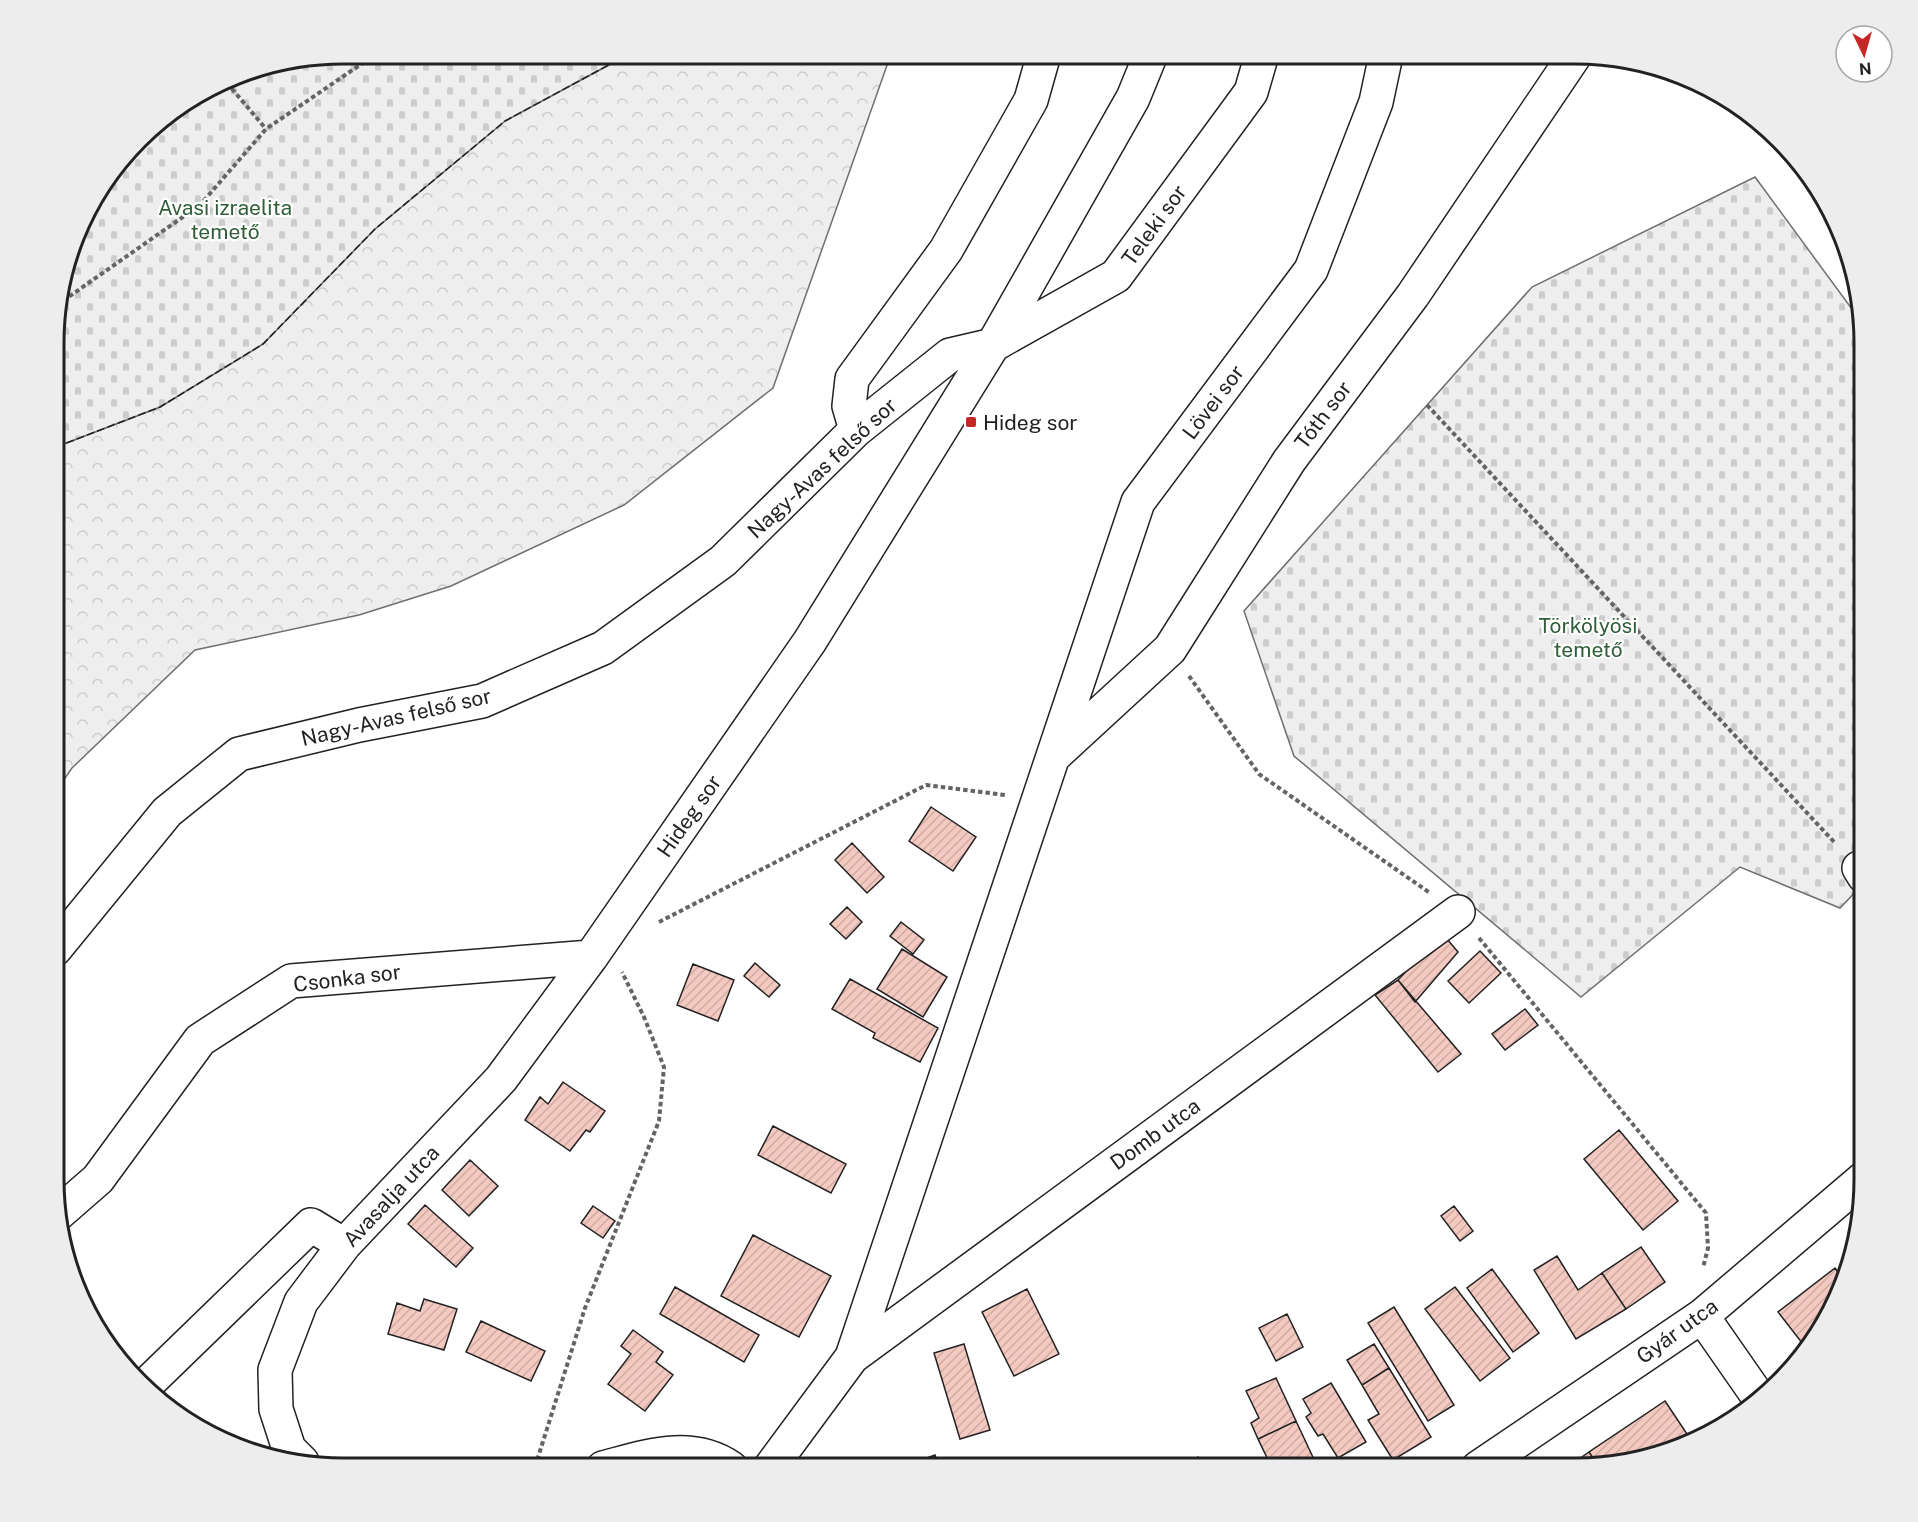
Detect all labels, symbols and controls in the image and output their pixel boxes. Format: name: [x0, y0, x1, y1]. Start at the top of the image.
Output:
north arrow: [1834, 24, 1894, 84]
text: N: [1858, 58, 1872, 78]
street label: Teleki sor: [1116, 180, 1192, 270]
park label: Avasi izraelita temető: [158, 195, 292, 244]
street label: Lövei sor: [1177, 360, 1249, 444]
street label: Tóth sor: [1289, 376, 1357, 454]
street label: Nagy-Avas felső sor: [742, 393, 902, 543]
place label: Hideg sor: [983, 410, 1078, 435]
marker: Hideg sor: [964, 415, 978, 429]
park label: Törkölyösi temető: [1539, 613, 1637, 662]
street label: Nagy-Avas felső sor: [298, 683, 494, 751]
street label: Hideg sor: [652, 770, 726, 862]
street label: Csonka sor: [292, 959, 402, 997]
street label: Domb utca: [1105, 1093, 1205, 1175]
street label: Avasalja utca: [338, 1140, 444, 1252]
street label: Gyár utca: [1632, 1293, 1722, 1369]

